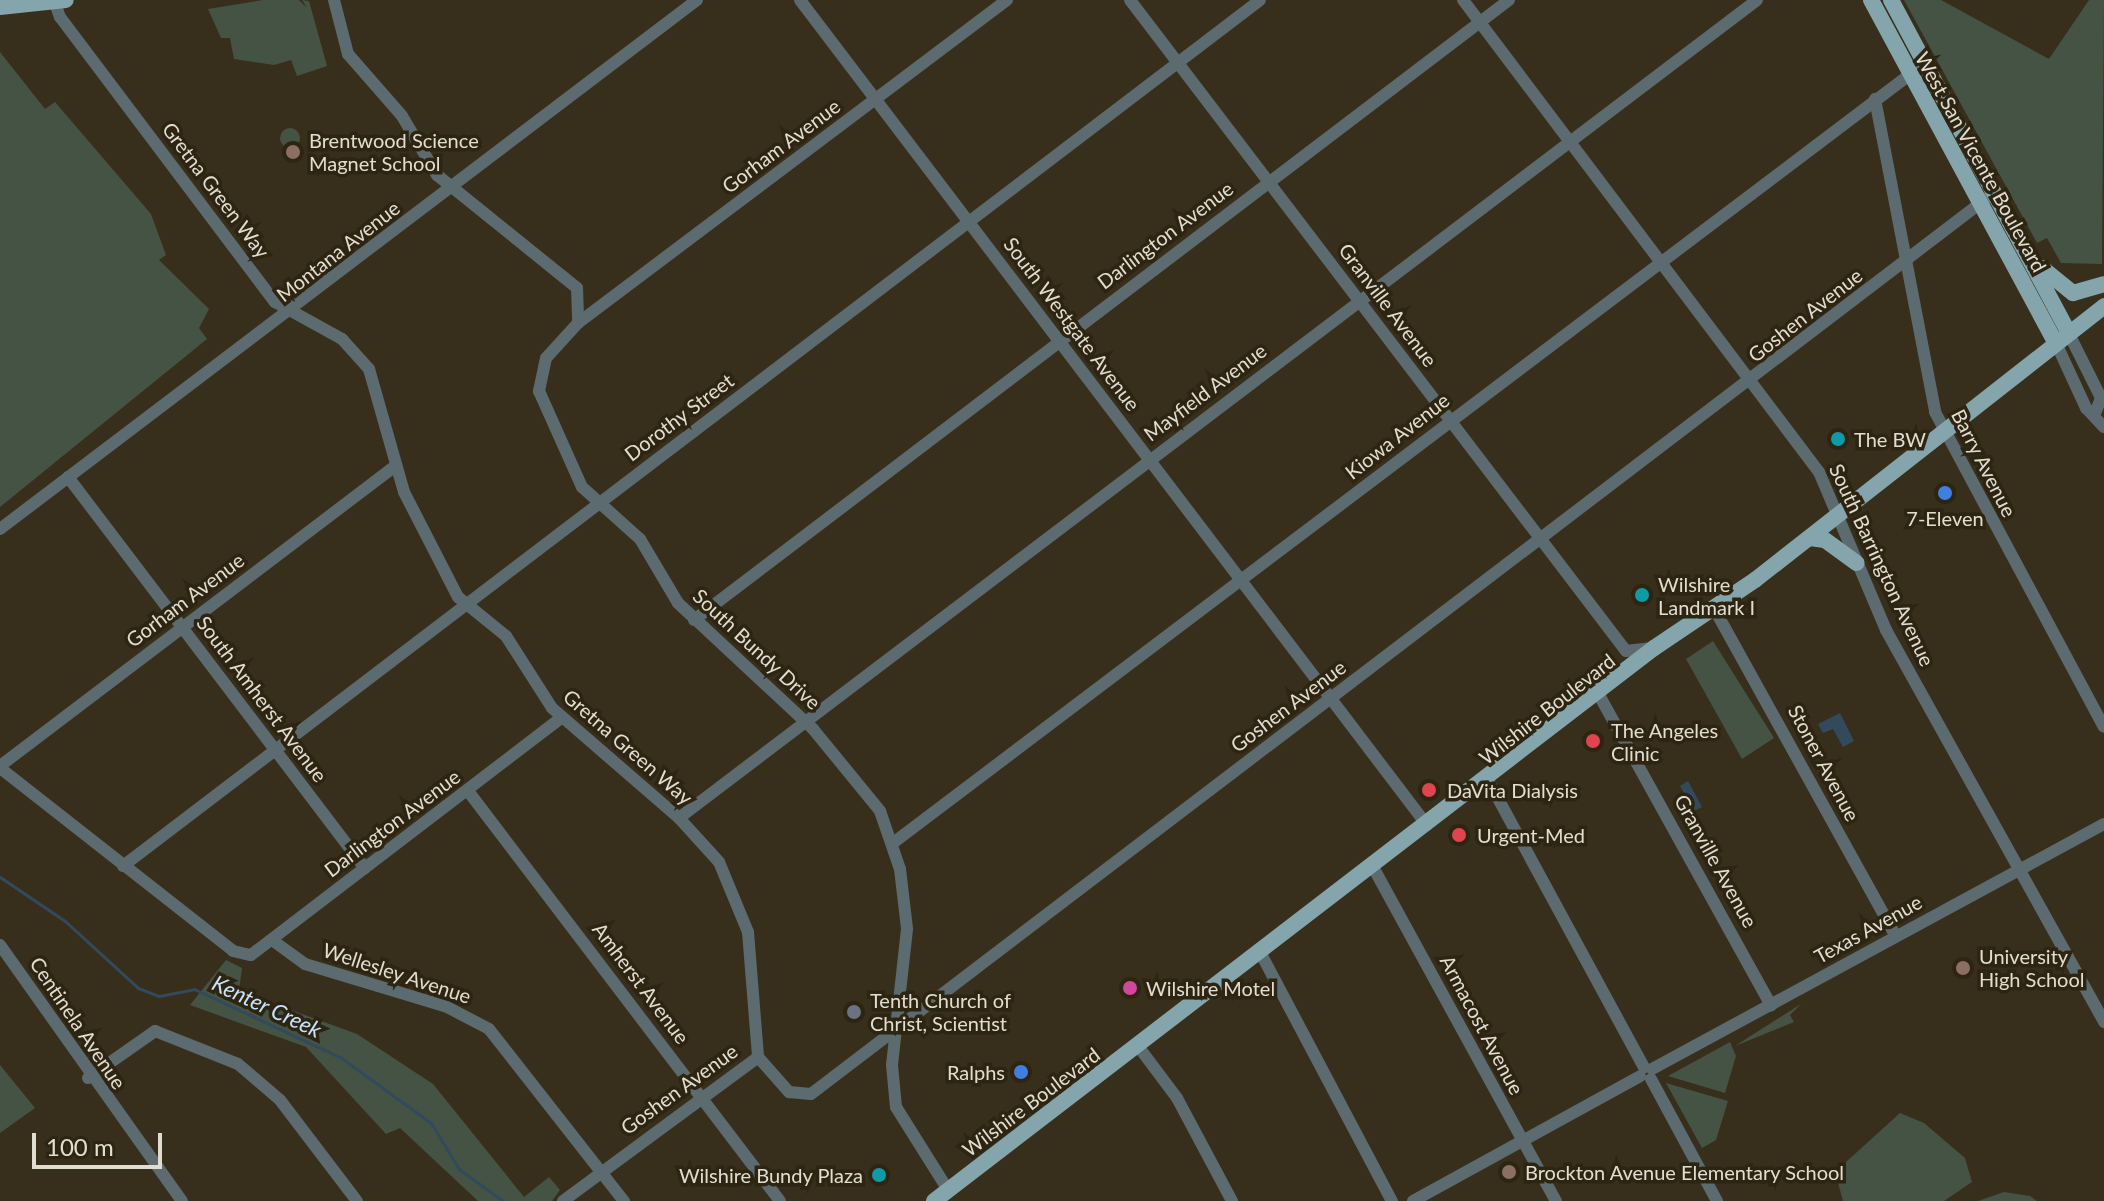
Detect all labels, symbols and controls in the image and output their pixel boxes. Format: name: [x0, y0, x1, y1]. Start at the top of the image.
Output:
street label: West San Vicente Boulevard: [1910, 47, 2052, 277]
street label: Gorham Avenue: [717, 94, 845, 198]
street label: Gretna Green Way: [157, 117, 275, 263]
place label: Brentwood Science Magnet School: [309, 128, 479, 175]
marker: Brentwood Science Magnet School: [284, 143, 302, 161]
street label: Darlington Avenue: [1092, 176, 1238, 294]
street label: Montana Avenue: [271, 195, 405, 307]
street label: South Westgate Avenue: [999, 232, 1145, 416]
street label: Granville Avenue: [1334, 238, 1442, 372]
street label: Goshen Avenue: [1743, 263, 1867, 367]
street label: Mayfield Avenue: [1139, 338, 1271, 446]
street label: Dorothy Street: [620, 368, 738, 466]
street label: Kiowa Avenue: [1340, 388, 1454, 484]
street label: Barry Avenue: [1946, 405, 2022, 521]
place label: The BW: [1854, 427, 1926, 451]
marker: The BW: [1829, 430, 1847, 448]
street label: South Barrington Avenue: [1824, 460, 1940, 670]
marker: 7-Eleven: [1936, 484, 1954, 502]
place label: 7-Eleven: [1906, 506, 1984, 530]
street label: Gorham Avenue: [121, 548, 249, 652]
place label: Wilshire Landmark I: [1658, 572, 1755, 619]
street label: South Bundy Drive: [688, 584, 826, 714]
marker: Wilshire Landmark I: [1633, 586, 1651, 604]
street label: South Amherst Avenue: [191, 611, 333, 787]
street label: Wilshire Boulevard: [1474, 649, 1620, 769]
street label: Goshen Avenue: [1225, 655, 1351, 757]
street label: Gretna Green Way: [558, 684, 698, 810]
street label: Stoner Avenue: [1783, 700, 1865, 826]
place label: The Angeles Clinic: [1611, 718, 1719, 765]
marker: The Angeles Clinic: [1582, 730, 1604, 752]
street label: Darlington Avenue: [319, 764, 465, 882]
place label: DaVita Dialysis: [1447, 778, 1578, 802]
marker: DaVita Dialysis: [1418, 779, 1440, 801]
street label: Granville Avenue: [1669, 790, 1763, 932]
place label: Urgent-Med: [1477, 823, 1585, 847]
marker: Urgent-Med: [1448, 824, 1470, 846]
street label: Texas Avenue: [1810, 889, 1926, 969]
street label: Amherst Avenue: [587, 917, 695, 1049]
street label: Wellesley Avenue: [319, 938, 475, 1008]
place label: University High School: [1979, 944, 2084, 991]
street label: Armacost Avenue: [1435, 951, 1529, 1099]
street label: Centinela Avenue: [25, 952, 131, 1094]
marker: University High School: [1954, 959, 1972, 977]
water label: Kenter Creek: [208, 969, 326, 1043]
place label: Wilshire Motel: [1146, 976, 1275, 1000]
marker: Wilshire Motel: [1121, 979, 1139, 997]
place label: Tenth Church of Christ, Scientist: [870, 988, 1011, 1035]
marker: Tenth Church of Christ, Scientist: [845, 1003, 863, 1021]
street label: Goshen Avenue: [616, 1039, 742, 1139]
street label: Wilshire Boulevard: [958, 1043, 1104, 1161]
place label: Ralphs: [947, 1060, 1005, 1084]
marker: Ralphs: [1012, 1063, 1030, 1081]
scale bar: [36, 1117, 166, 1167]
text: 100 m: [46, 1132, 114, 1161]
place label: Brockton Avenue Elementary School: [1525, 1160, 1845, 1184]
place label: Wilshire Bundy Plaza: [678, 1163, 863, 1187]
marker: Brockton Avenue Elementary School: [1500, 1163, 1518, 1181]
marker: Wilshire Bundy Plaza: [870, 1166, 888, 1184]

